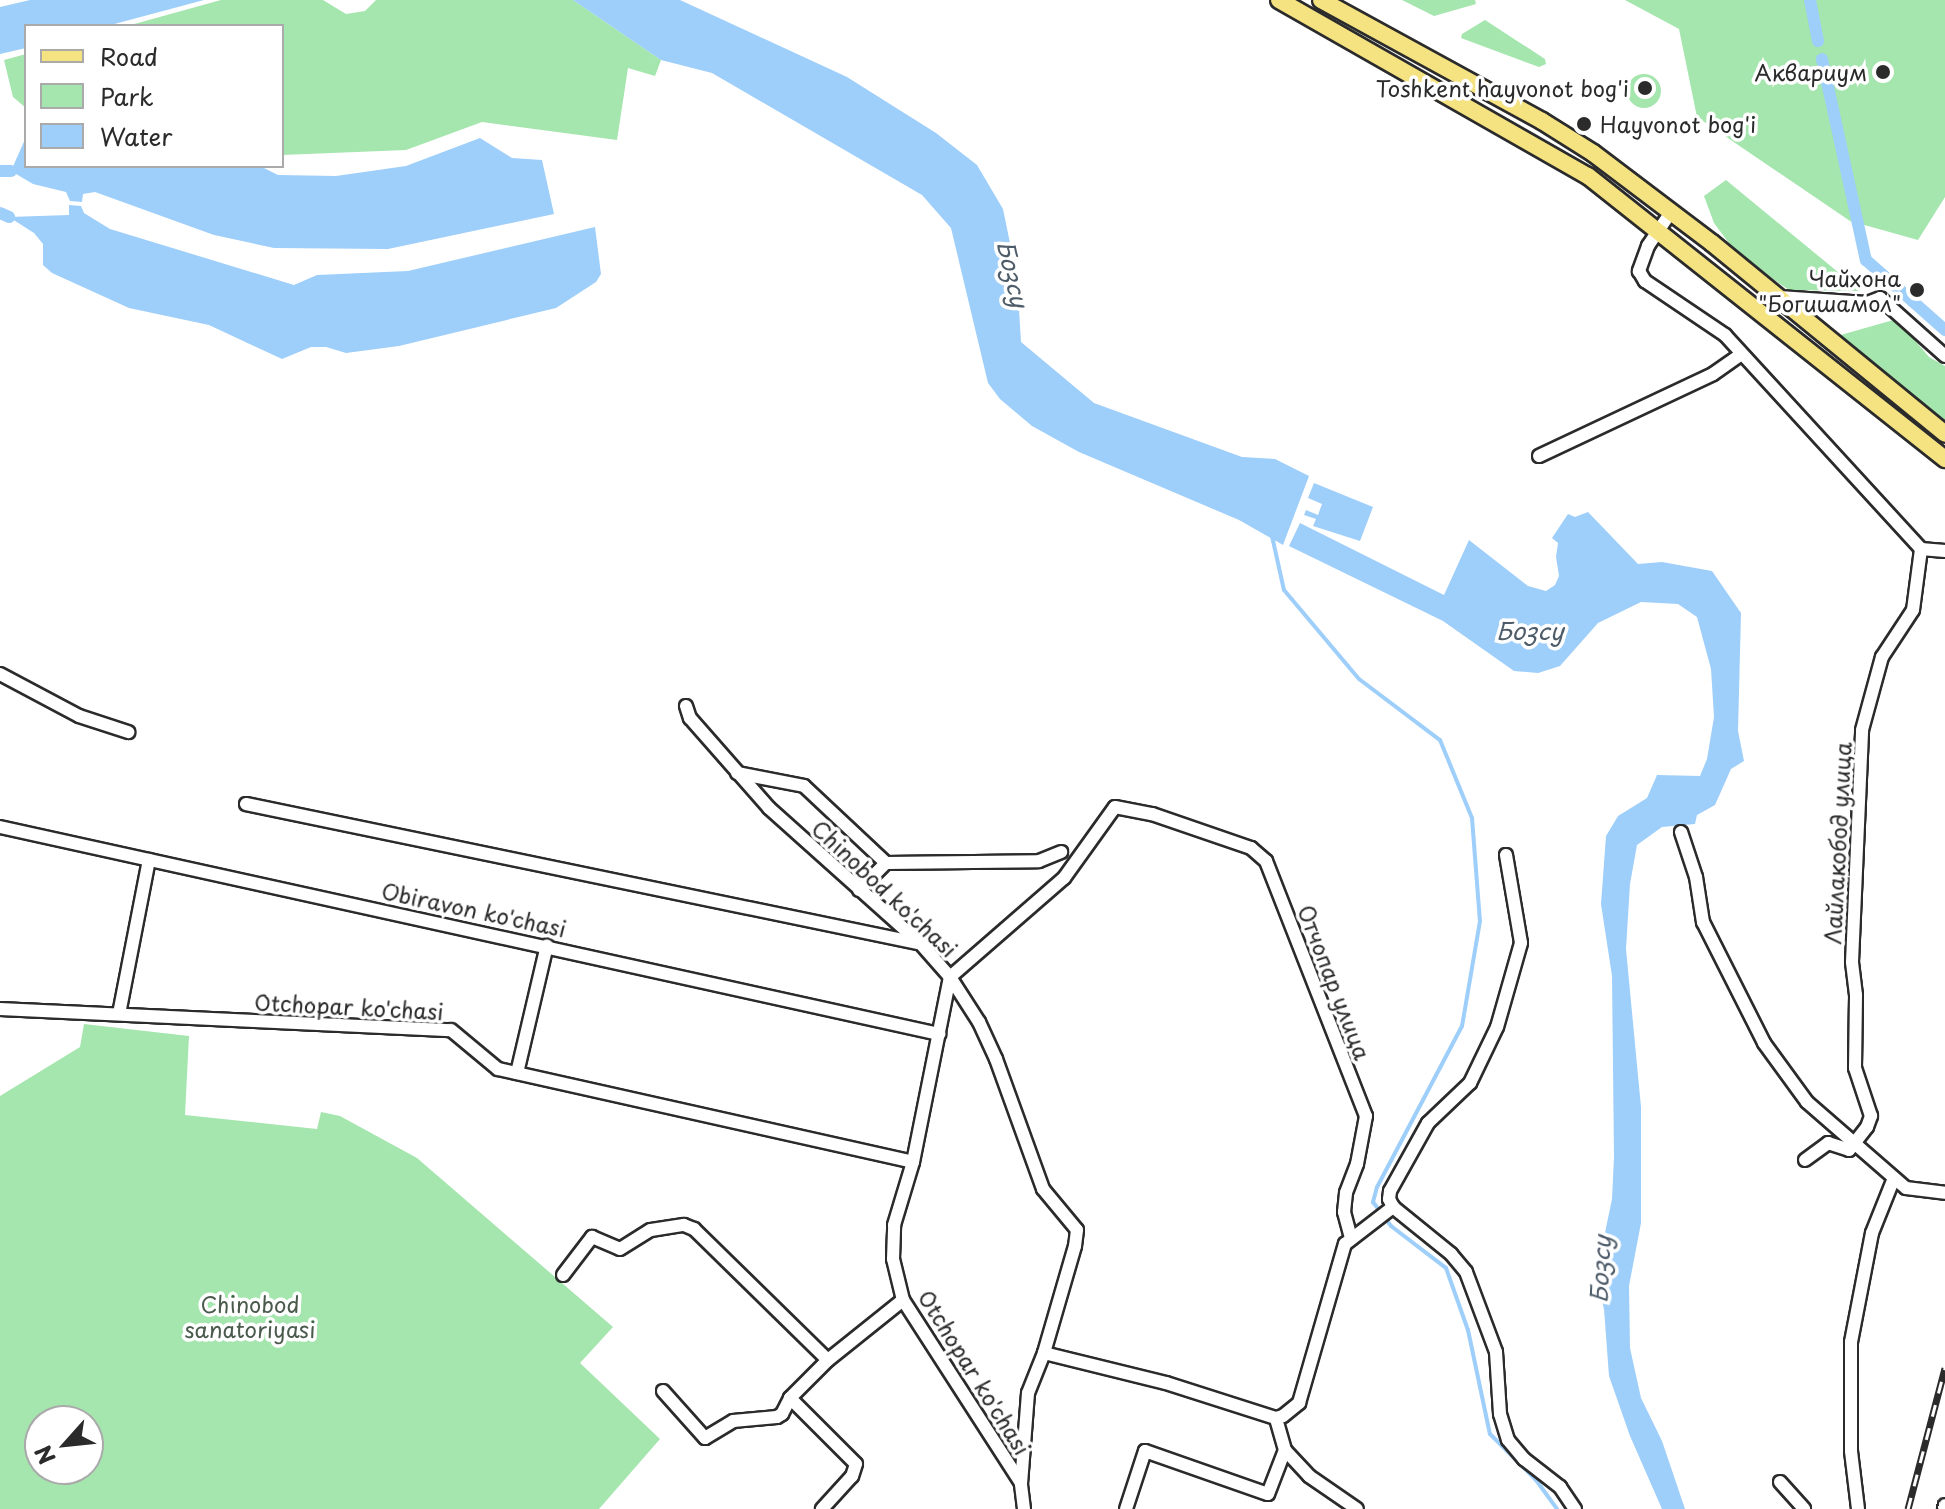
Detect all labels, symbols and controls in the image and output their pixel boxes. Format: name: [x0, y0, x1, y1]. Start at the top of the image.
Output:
legend: [24, 24, 284, 168]
text: Road: [100, 38, 158, 74]
place label: Аквариум: [1754, 59, 1867, 85]
marker: Аквариум: [1874, 63, 1892, 81]
place label: Toshkent hayvonot bog'i: [1376, 75, 1629, 101]
text: Park: [100, 78, 154, 114]
marker: Toshkent hayvonot bog'i: [1636, 79, 1654, 97]
place label: Hayvonot bog'i: [1600, 111, 1756, 137]
marker: Hayvonot bog'i: [1575, 115, 1593, 133]
text: Water: [100, 118, 172, 154]
water label: Бозсу: [991, 238, 1035, 310]
place label: Чайхона "Богишамол": [1758, 264, 1901, 316]
marker: Чайхона "Богишамол": [1908, 281, 1926, 299]
water label: Бозсу: [1496, 617, 1564, 645]
street label: Лайлакобод улица: [1818, 741, 1856, 945]
street label: Chinobod ko'chasi: [807, 814, 963, 962]
street label: Obiravon ko'chasi: [380, 877, 568, 941]
street label: Отчопар улица: [1293, 900, 1377, 1064]
street label: Otchopar ko'chasi: [254, 988, 444, 1024]
water label: Бозсу: [1584, 1235, 1616, 1303]
street label: Otchopar ko'chasi: [914, 1285, 1036, 1459]
park label: Chinobod sanatoriyasi: [184, 1290, 316, 1342]
north arrow: [24, 1405, 104, 1485]
text: N: [25, 1440, 63, 1470]

